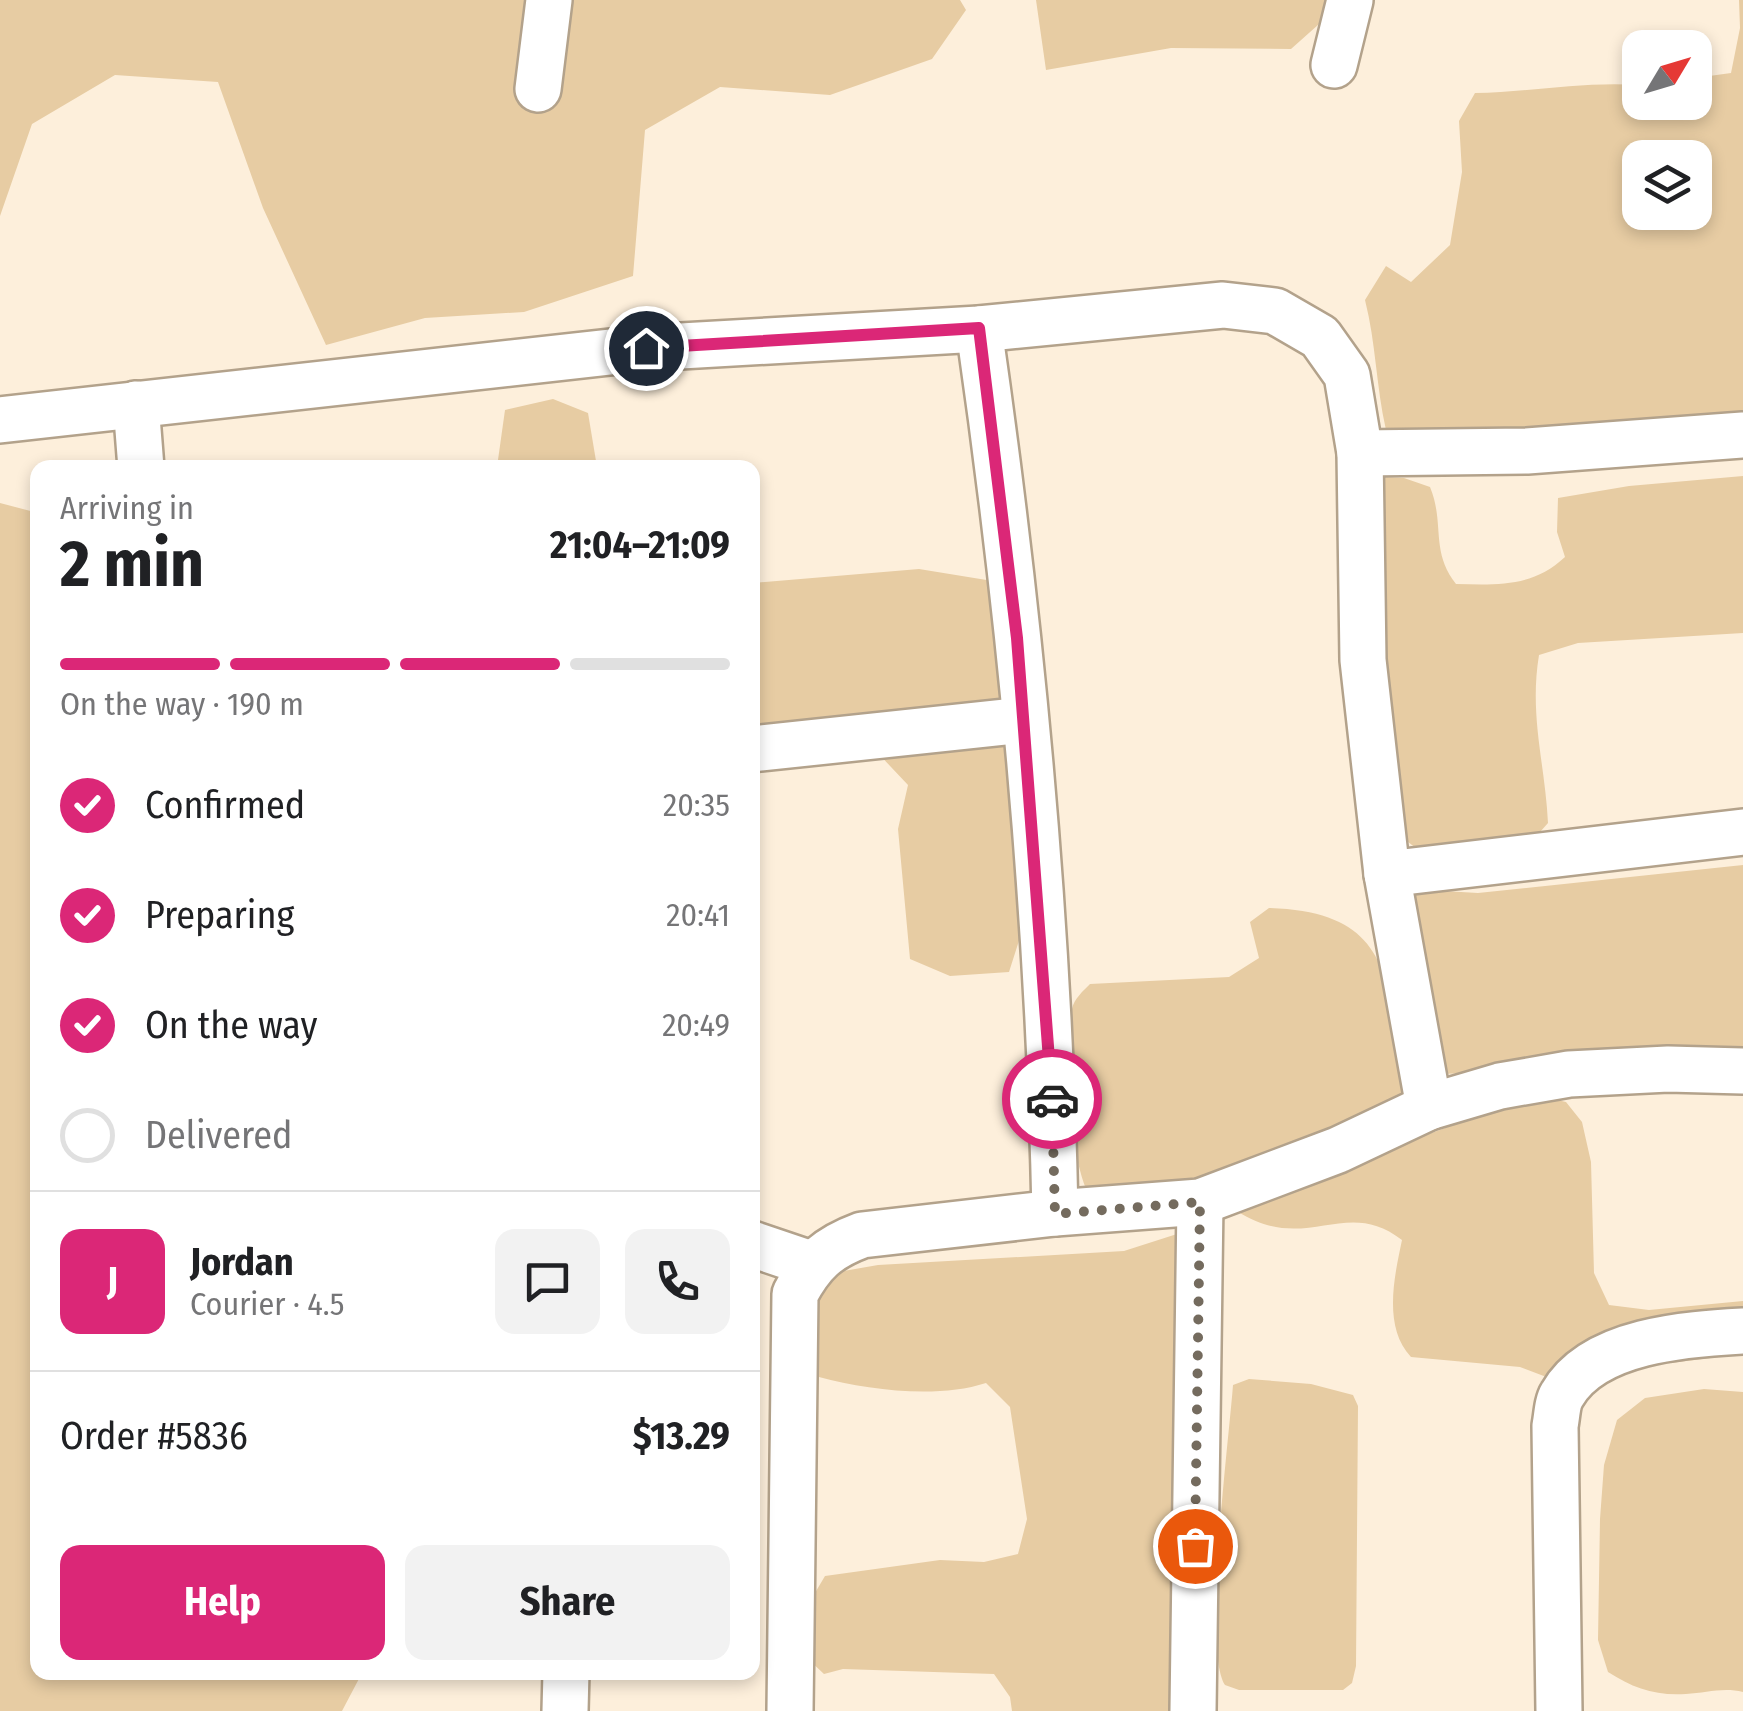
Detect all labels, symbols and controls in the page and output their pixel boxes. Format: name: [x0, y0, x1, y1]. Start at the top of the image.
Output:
north arrow: [1622, 30, 1712, 120]
map controls: [1622, 30, 1712, 230]
button: layers: [1622, 140, 1712, 230]
pin: [604, 306, 689, 391]
icon: home: [619, 321, 674, 376]
text: Arriving in: [60, 489, 194, 527]
text: 21:04–21:09: [550, 522, 730, 568]
text: 2 min: [60, 525, 204, 603]
text: On the way · 190 m: [60, 685, 304, 723]
icon: check: [60, 778, 115, 833]
text: Confirmed: [145, 782, 305, 828]
text: 20:35: [663, 786, 730, 824]
icon: check: [60, 888, 115, 943]
text: Preparing: [145, 892, 294, 938]
text: 20:41: [666, 896, 730, 934]
icon: check: [60, 998, 115, 1053]
text: On the way: [145, 1002, 317, 1048]
text: 20:49: [662, 1006, 730, 1044]
courier: [1002, 1049, 1102, 1149]
icon: car: [1025, 1072, 1080, 1127]
text: Delivered: [145, 1112, 292, 1158]
button: chat: [495, 1229, 600, 1334]
button: phone: [625, 1229, 730, 1334]
text: Jordan: [190, 1239, 294, 1285]
text: J: [107, 1258, 118, 1304]
text: Courier · 4.5: [190, 1285, 345, 1323]
text: Order #5836: [60, 1413, 248, 1459]
text: $13.29: [633, 1413, 730, 1459]
pin: [1153, 1504, 1238, 1589]
icon: bag: [1168, 1519, 1223, 1574]
button: Help: [60, 1545, 385, 1660]
button: Share: [405, 1545, 730, 1660]

